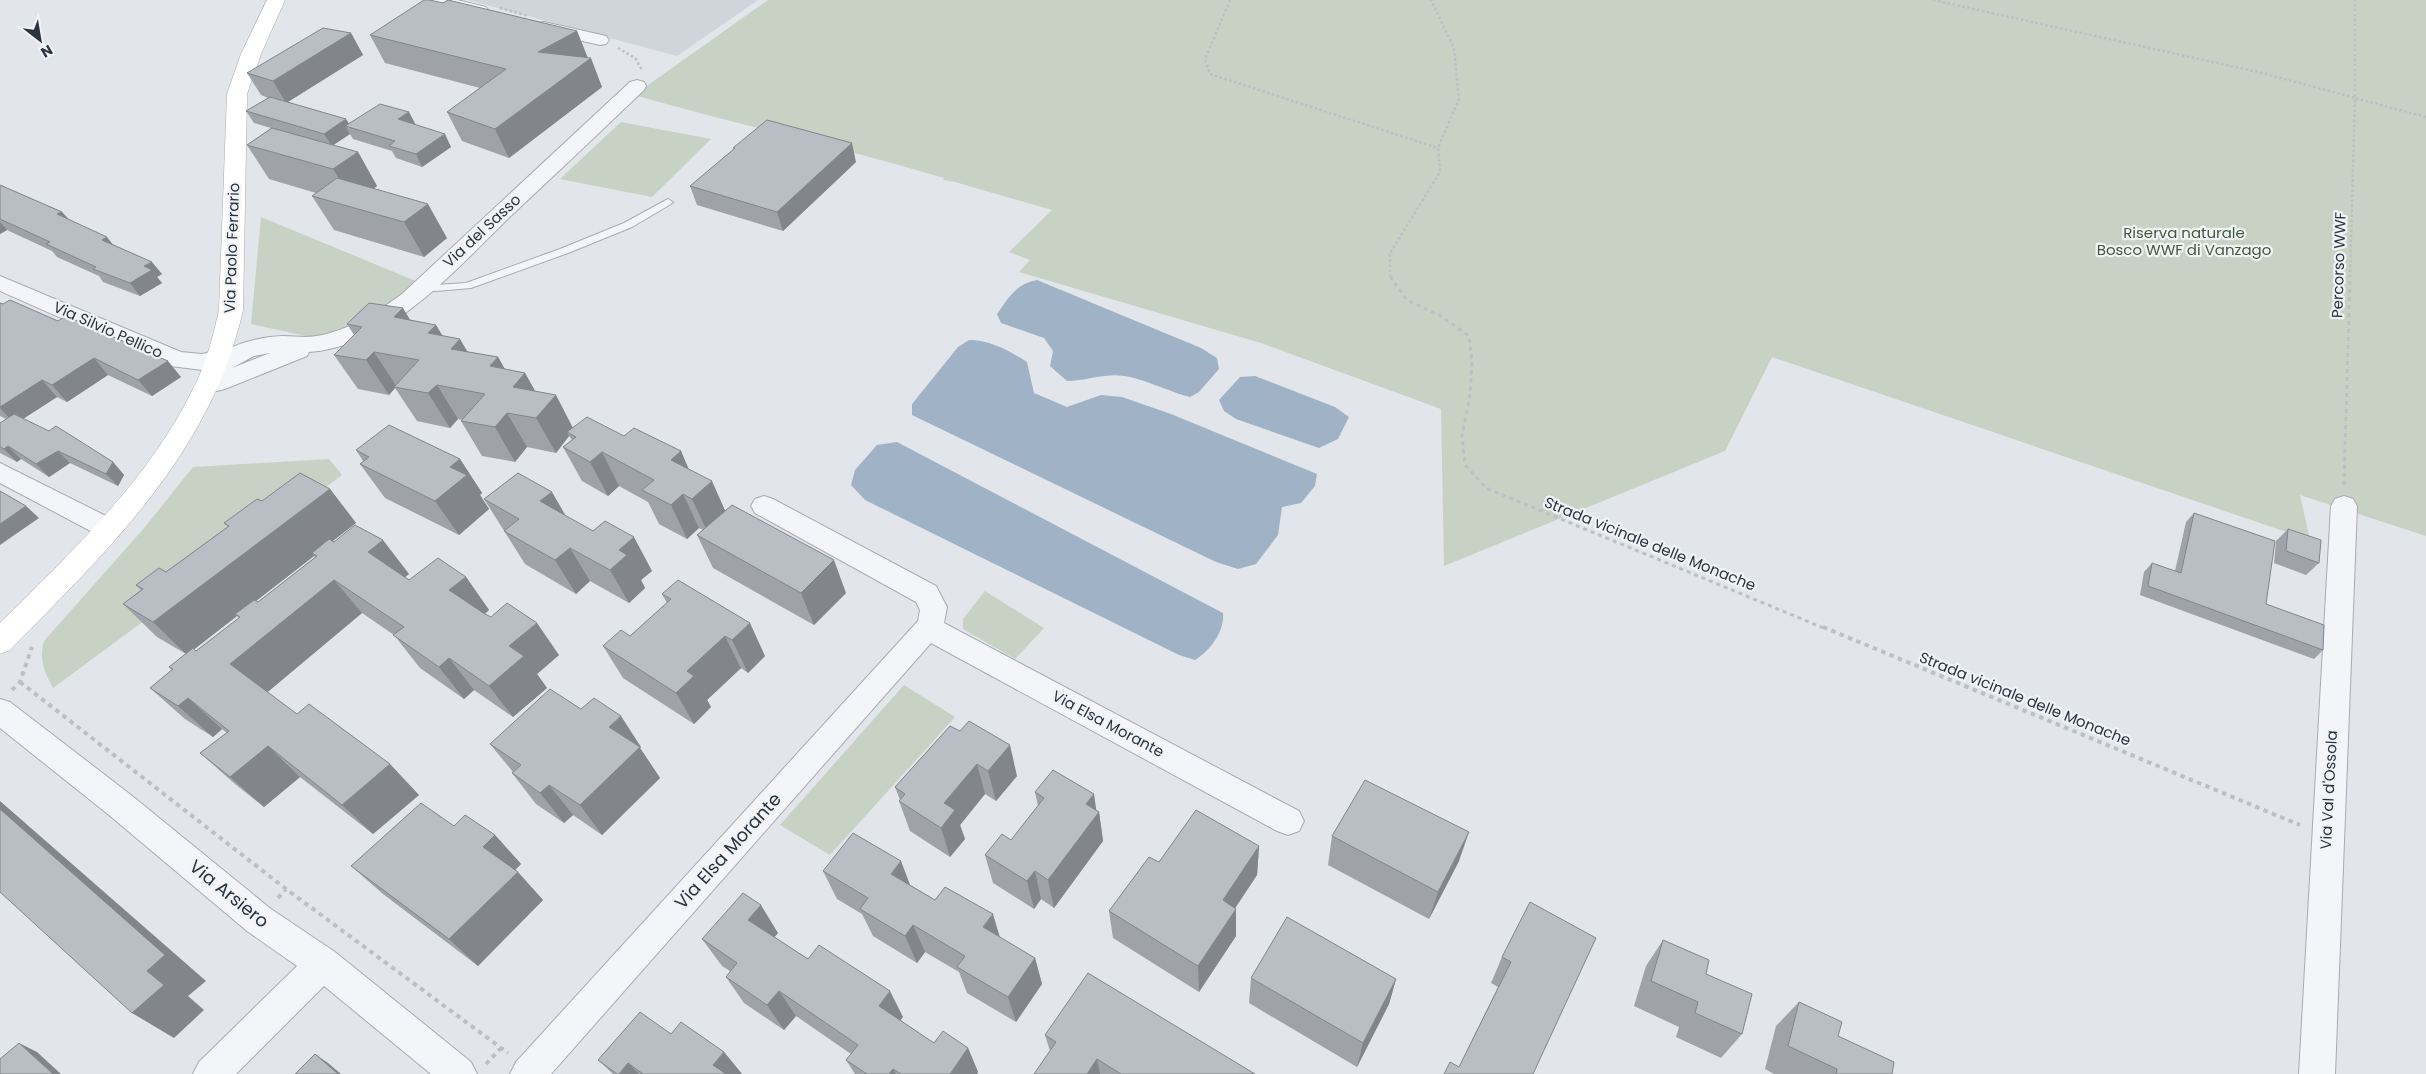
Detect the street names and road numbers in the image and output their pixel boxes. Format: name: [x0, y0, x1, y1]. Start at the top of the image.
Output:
street label: Via Paolo Ferrario: [219, 182, 244, 314]
street label: Via del Sasso: [438, 189, 525, 272]
street label: Percorso WWF: [2326, 211, 2351, 318]
street label: Via Silvio Pellico: [50, 296, 166, 363]
street label: Strada vicinale delle Monache: [1541, 491, 1759, 596]
street label: Strada vicinale delle Monache: [1916, 646, 2134, 751]
street label: Via Elsa Morante: [1049, 685, 1168, 762]
street label: Via Val d'Ossola: [2315, 730, 2342, 850]
street label: Via Elsa Morante: [669, 787, 787, 914]
street label: Via Arsiero: [184, 854, 274, 933]

